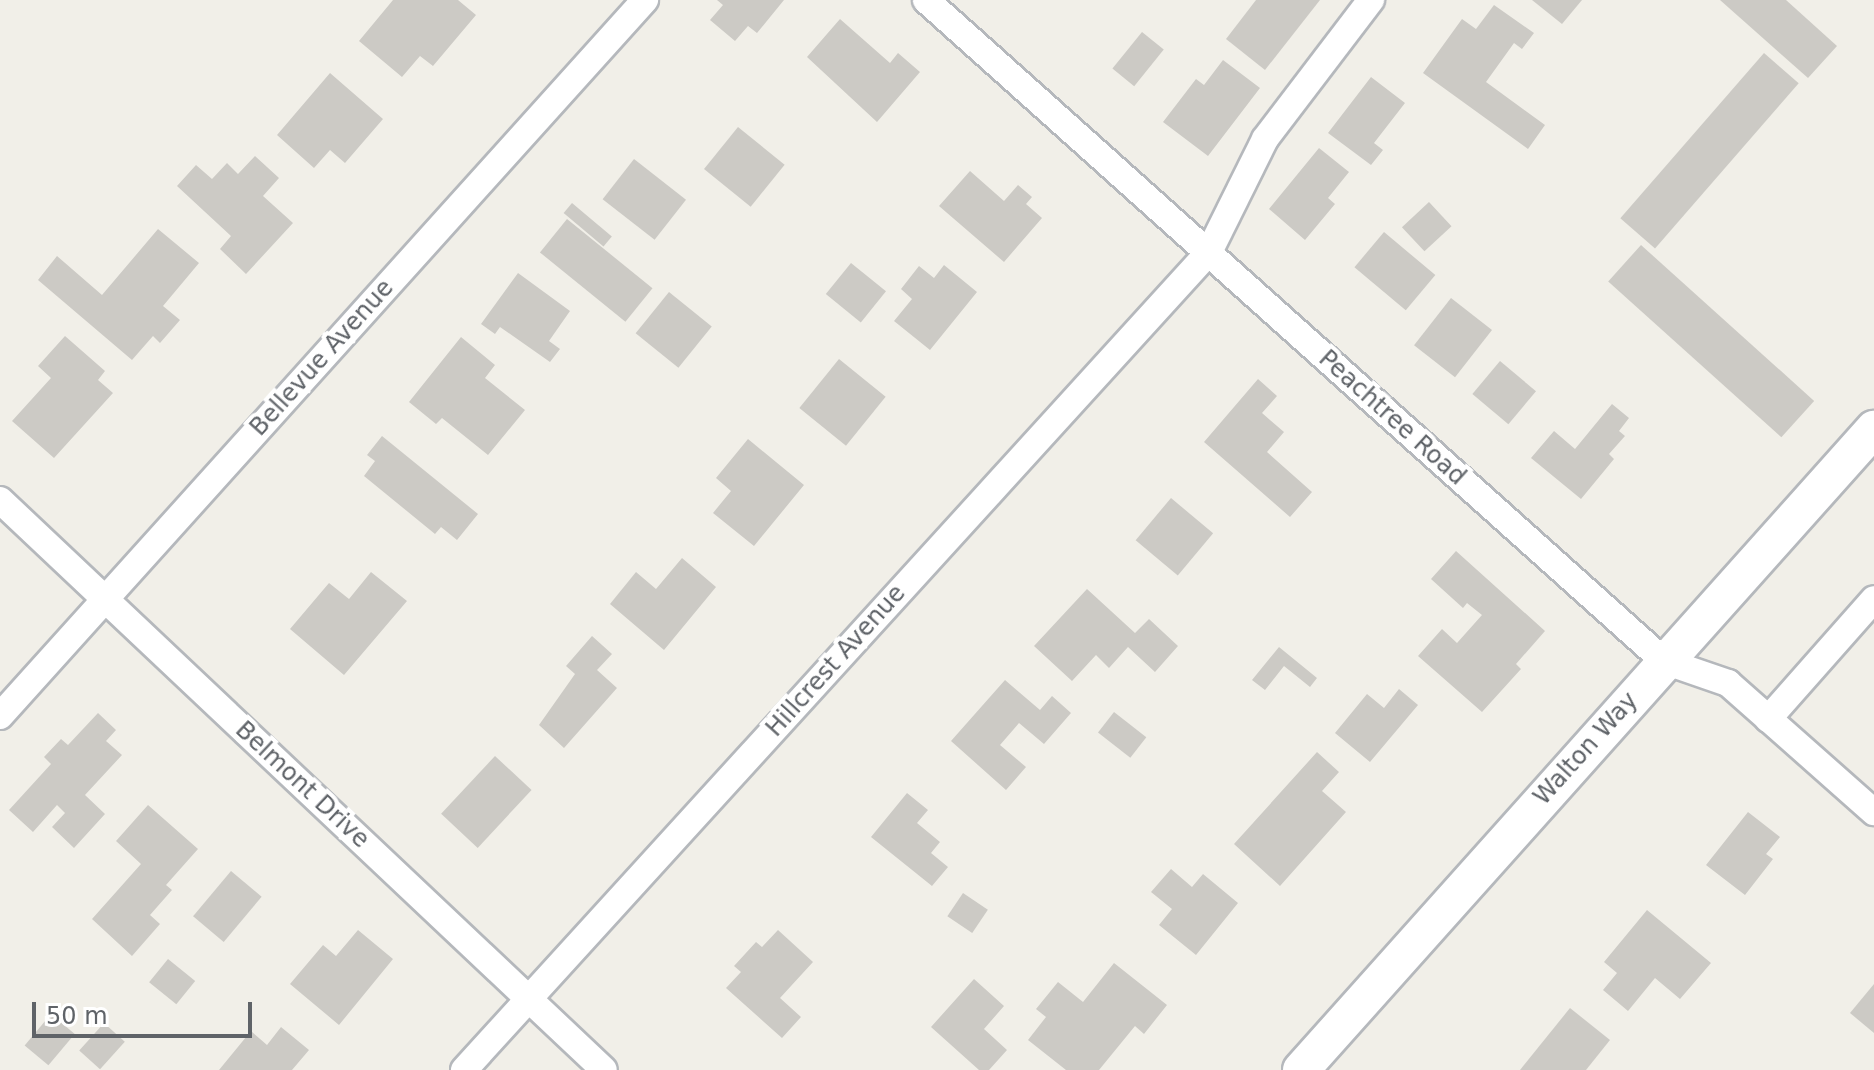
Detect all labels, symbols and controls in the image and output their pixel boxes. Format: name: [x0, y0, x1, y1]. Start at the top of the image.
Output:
street label: Bellevue Avenue: [244, 274, 400, 442]
street label: Peachtree Road: [1313, 345, 1471, 491]
street label: Hillcrest Avenue: [760, 579, 912, 743]
street label: Walton Way: [1528, 687, 1644, 811]
street label: Belmont Drive: [229, 716, 375, 854]
scale bar: [36, 986, 256, 1036]
text: 50 m: [46, 1002, 108, 1030]

